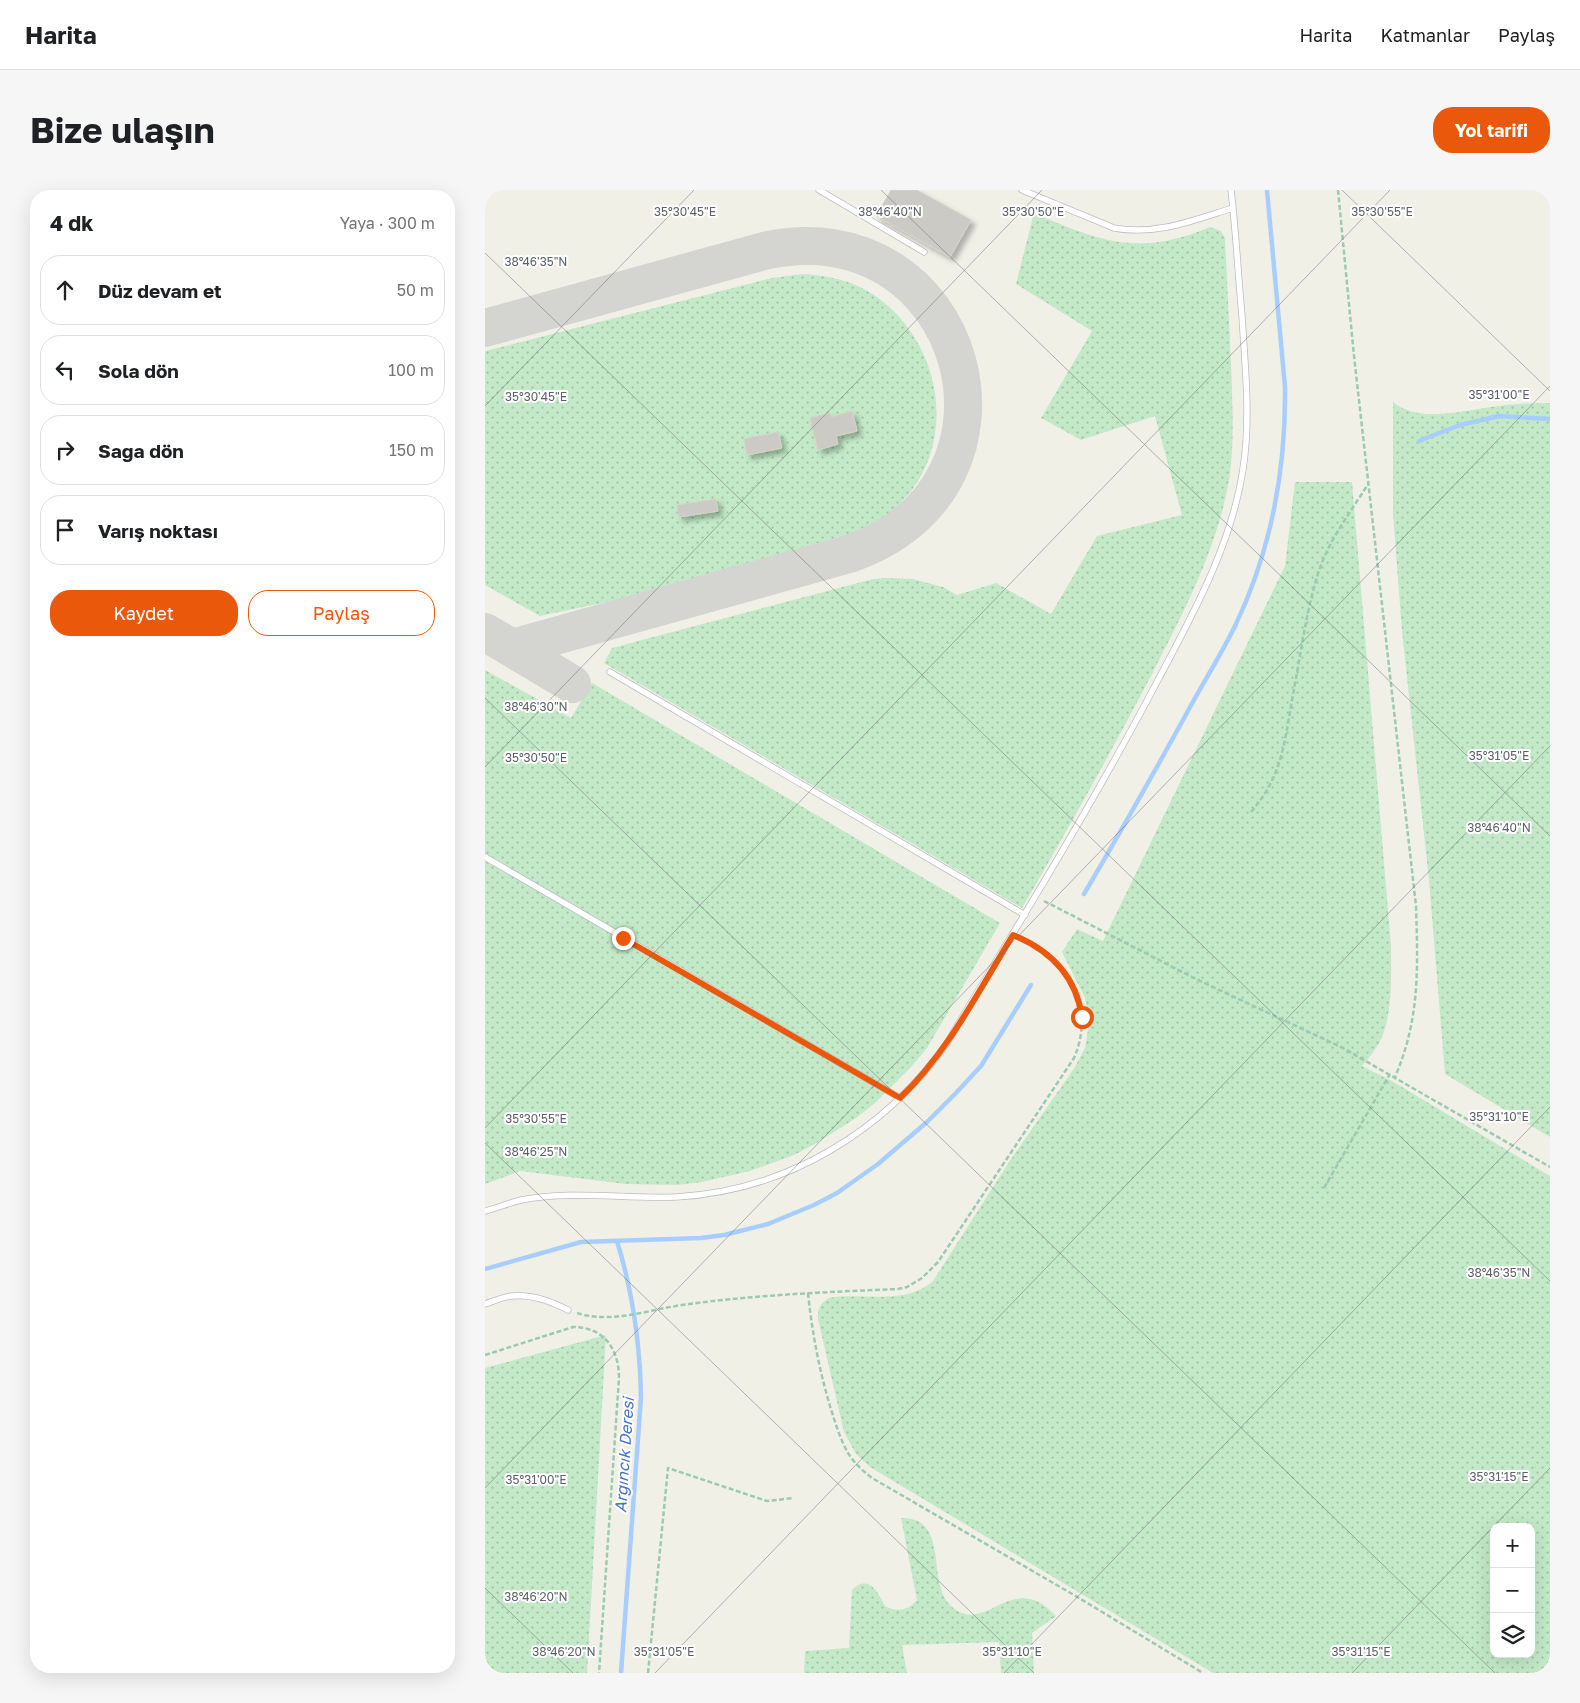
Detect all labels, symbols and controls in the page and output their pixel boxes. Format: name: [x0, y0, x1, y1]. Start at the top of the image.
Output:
text: Harita: [25, 20, 97, 49]
text: Harita: [1299, 24, 1352, 46]
text: Katmanlar: [1380, 24, 1470, 46]
text: Paylaş: [1498, 24, 1555, 46]
button: Yol tarifi: [1433, 107, 1550, 153]
text: Bize ulaşın: [30, 109, 215, 151]
text: 35°30'45"E: [654, 204, 716, 219]
text: 38°46'40"N: [858, 204, 922, 219]
text: 35°30'50"E: [1002, 204, 1064, 219]
text: 35°30'55"E: [1351, 204, 1413, 219]
text: 4 dk: [50, 210, 93, 236]
text: Yaya · 300 m: [340, 213, 435, 233]
text: 38°46'35"N: [505, 254, 567, 269]
icon: ahead: [51, 276, 79, 304]
text: Düz devam et: [98, 279, 222, 302]
text: 50 m: [397, 280, 434, 300]
icon: left: [51, 356, 79, 384]
text: Sola dön: [98, 359, 179, 382]
text: 100 m: [388, 360, 434, 380]
text: 35°31'00"E: [1468, 387, 1530, 402]
text: 35°30'45"E: [505, 389, 567, 404]
icon: right: [51, 436, 79, 464]
text: Sağa dön: [98, 439, 184, 462]
text: 150 m: [389, 440, 434, 460]
icon: arrive: [51, 516, 79, 544]
text: Varış noktası: [98, 519, 218, 542]
button: Kaydet: [50, 590, 238, 636]
button: Paylaş: [248, 590, 435, 636]
text: 38°46'30"N: [504, 699, 568, 714]
text: 35°31'05"E: [1469, 748, 1529, 763]
text: 35°30'50"E: [505, 750, 567, 765]
text: 38°46'40"N: [1467, 820, 1531, 835]
route end: [612, 927, 635, 950]
route start: [1071, 1006, 1094, 1029]
text: 35°31'10"E: [1469, 1109, 1529, 1124]
text: 35°30'55"E: [505, 1111, 567, 1126]
text: 38°46'25"N: [505, 1144, 567, 1159]
text: 38°46'35"N: [1468, 1265, 1530, 1280]
water label: Argıncık Deresi: [610, 1395, 638, 1513]
text: 35°31'15"E: [1470, 1469, 1528, 1484]
text: 35°31'00"E: [505, 1472, 567, 1487]
map controls: [1490, 1523, 1535, 1658]
button: +: [1490, 1523, 1535, 1568]
button: −: [1490, 1568, 1535, 1613]
text: 38°46'20"N: [504, 1589, 568, 1604]
button: layers: [1490, 1613, 1535, 1658]
text: 38°46'20"N: [532, 1644, 596, 1659]
text: 35°31'05"E: [634, 1644, 694, 1659]
text: 35°31'10"E: [982, 1644, 1042, 1659]
text: 35°31'15"E: [1332, 1644, 1390, 1659]

